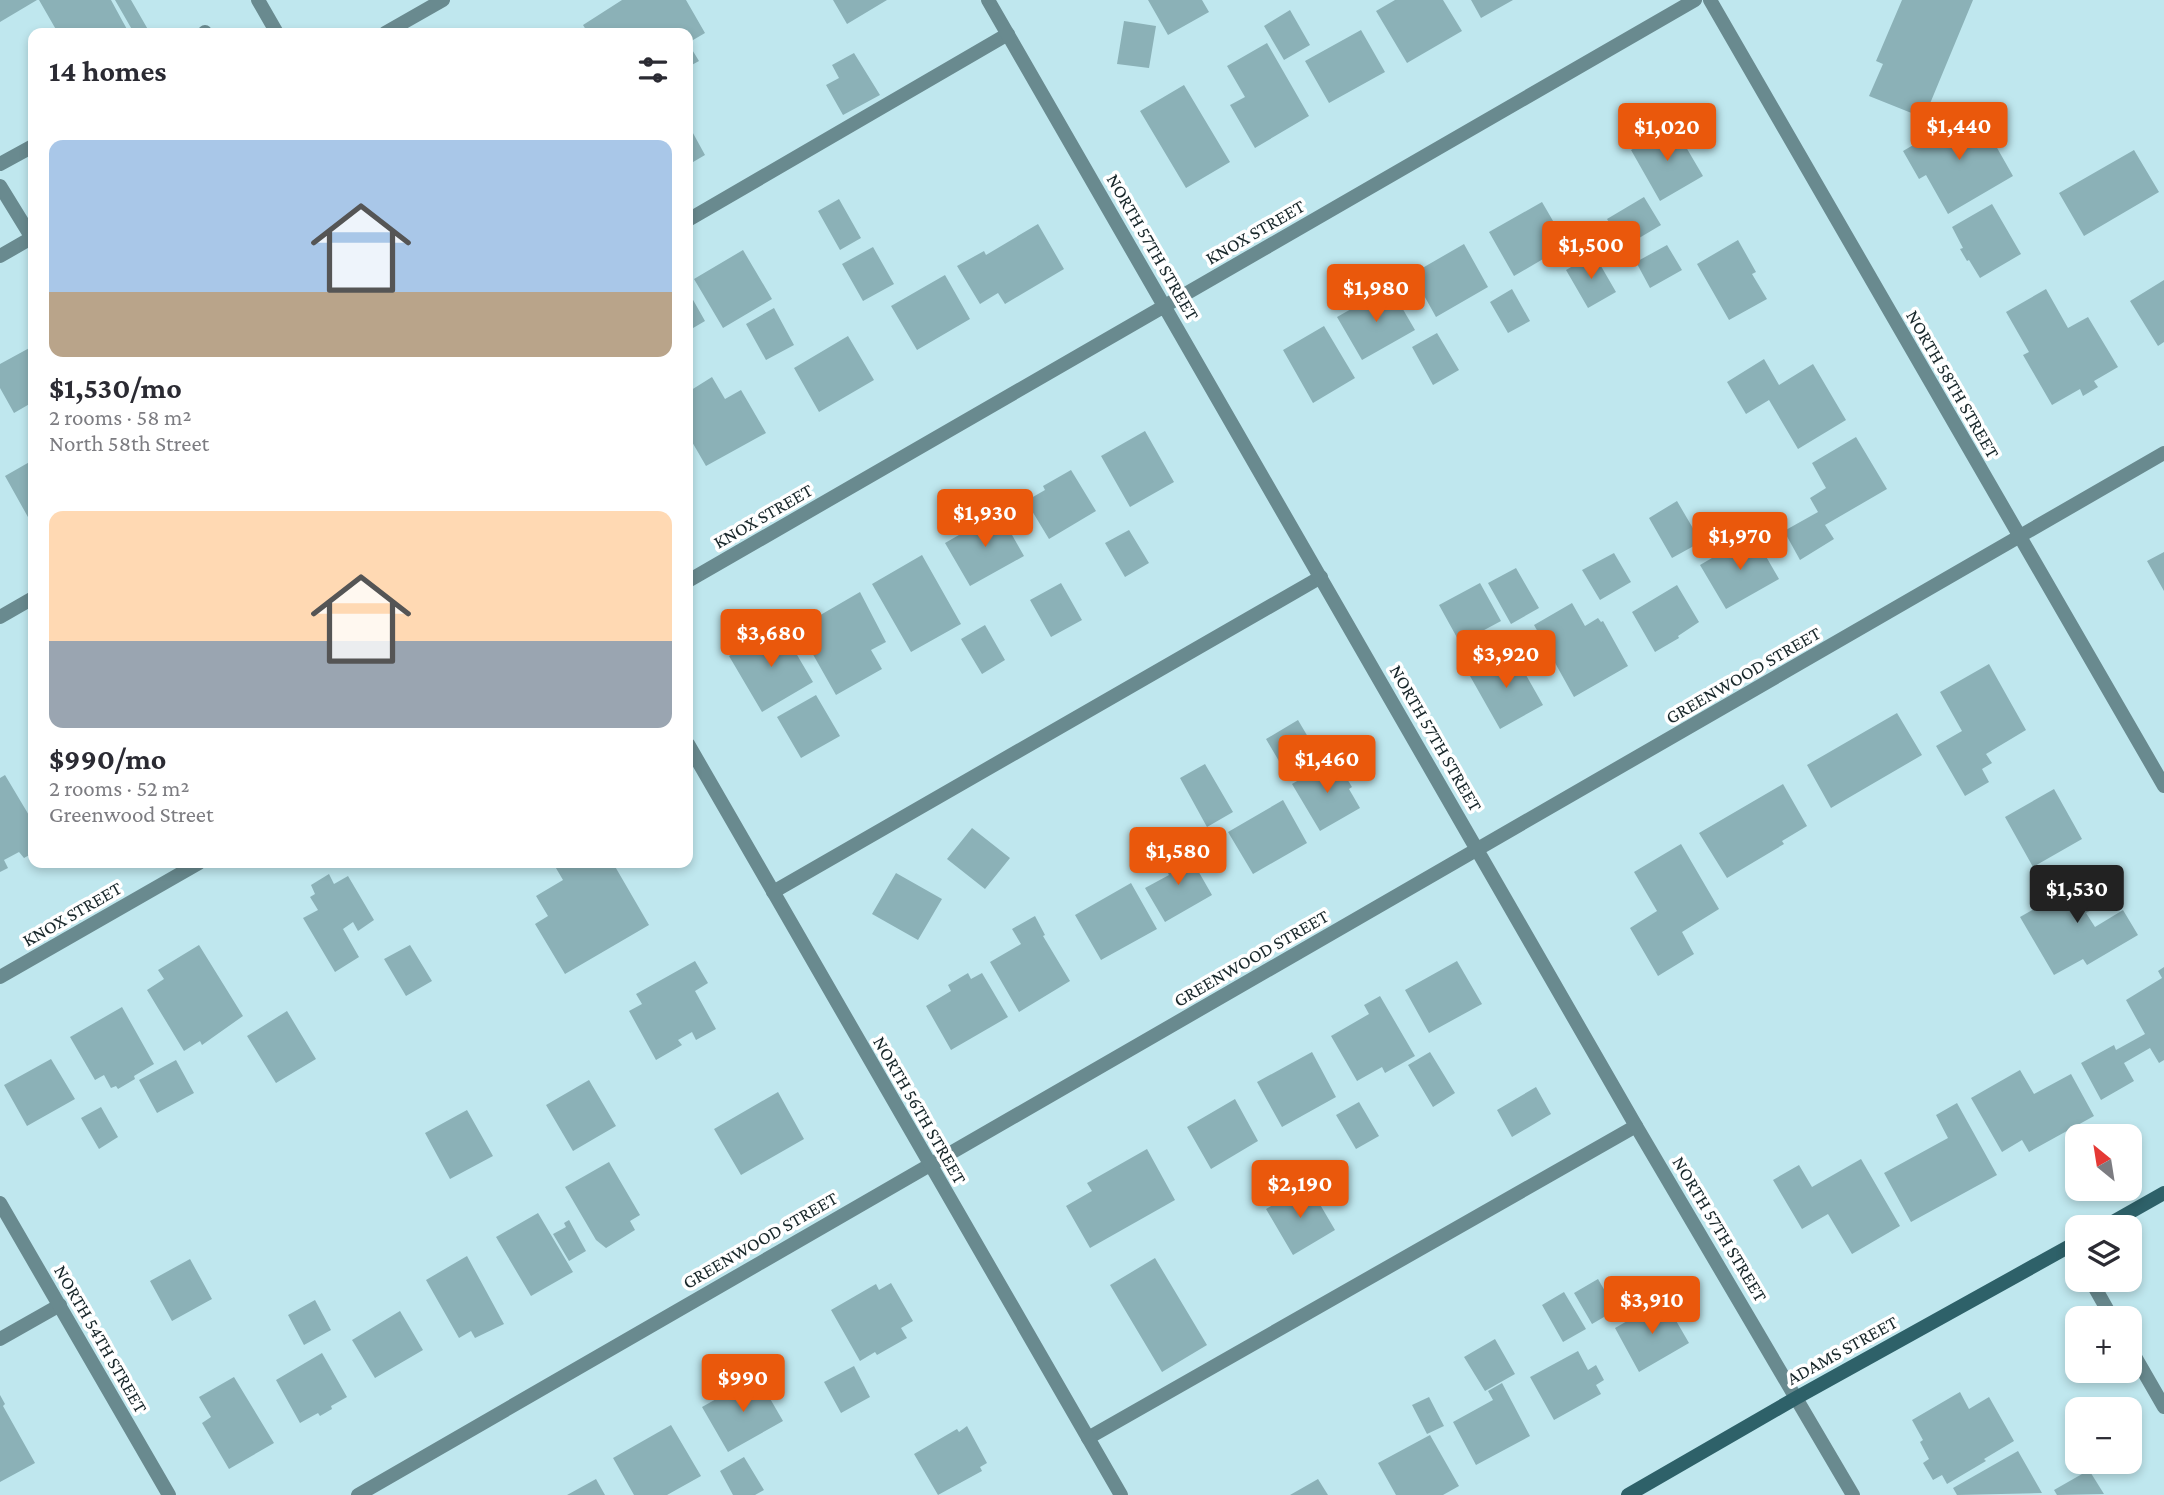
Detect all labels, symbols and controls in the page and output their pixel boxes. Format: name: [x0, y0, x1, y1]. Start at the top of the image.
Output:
icon: filters: [634, 51, 672, 89]
text: 14 homes: [49, 54, 167, 87]
pin: $1,440: [1902, 102, 2016, 162]
pin: $1,020: [1610, 104, 1724, 163]
text: $1,440: [1927, 112, 1991, 138]
text: $1,020: [1634, 113, 1700, 139]
street label: NORTH 57TH STREET: [1102, 170, 1204, 325]
icon: home: [298, 185, 424, 311]
street label: KNOX STREET: [1202, 195, 1309, 269]
pin: $1,500: [1534, 222, 1648, 281]
text: $1,500: [1558, 231, 1624, 257]
pin: $1,980: [1319, 264, 1433, 324]
text: $1,980: [1343, 274, 1409, 300]
street label: NORTH 58TH STREET: [1902, 306, 2004, 462]
text: $1,530/mo: [49, 371, 182, 404]
text: 2 rooms · 58 m²: [49, 404, 191, 430]
text: North 58th Street: [49, 430, 209, 456]
street label: KNOX STREET: [710, 479, 817, 553]
pin: $1,930: [928, 490, 1042, 549]
text: $1,930: [953, 499, 1017, 525]
pin: $1,970: [1683, 512, 1797, 572]
text: $1,970: [1708, 522, 1772, 548]
icon: home: [298, 556, 424, 682]
pin: $3,680: [714, 610, 828, 669]
text: $3,680: [737, 619, 805, 645]
street label: GREENWOOD STREET: [1662, 622, 1825, 728]
pin: $3,920: [1449, 630, 1563, 690]
text: $3,920: [1473, 640, 1539, 666]
street label: NORTH 57TH STREET: [1385, 661, 1487, 816]
pin: $1,460: [1270, 736, 1384, 795]
text: $990/mo: [49, 742, 166, 775]
text: $1,460: [1294, 745, 1360, 771]
text: 2 rooms · 52 m²: [49, 775, 189, 801]
text: Greenwood Street: [49, 801, 214, 827]
pin: $1,580: [1121, 828, 1235, 887]
text: $1,580: [1145, 837, 1211, 863]
pin: $1,530: [2020, 866, 2134, 925]
text: $1,530: [2046, 875, 2108, 901]
street label: KNOX STREET: [19, 877, 126, 951]
street label: GREENWOOD STREET: [1170, 905, 1333, 1011]
street label: NORTH 56TH STREET: [869, 1032, 971, 1188]
north arrow: [2065, 1124, 2142, 1200]
map controls: [2065, 1124, 2142, 1474]
street label: NORTH 57TH STREET: [1668, 1153, 1772, 1306]
pin: $2,190: [1243, 1160, 1357, 1220]
text: $2,190: [1268, 1170, 1332, 1196]
street label: GREENWOOD STREET: [679, 1187, 842, 1293]
button: layers: [2065, 1215, 2142, 1292]
street label: NORTH 54TH STREET: [50, 1261, 152, 1417]
pin: $3,910: [1595, 1276, 1709, 1336]
text: $3,910: [1620, 1286, 1684, 1312]
button: +: [2065, 1306, 2142, 1383]
street label: ADAMS STREET: [1783, 1311, 1901, 1389]
pin: $990: [702, 1354, 784, 1414]
text: $990: [718, 1364, 768, 1390]
button: −: [2065, 1397, 2142, 1474]

